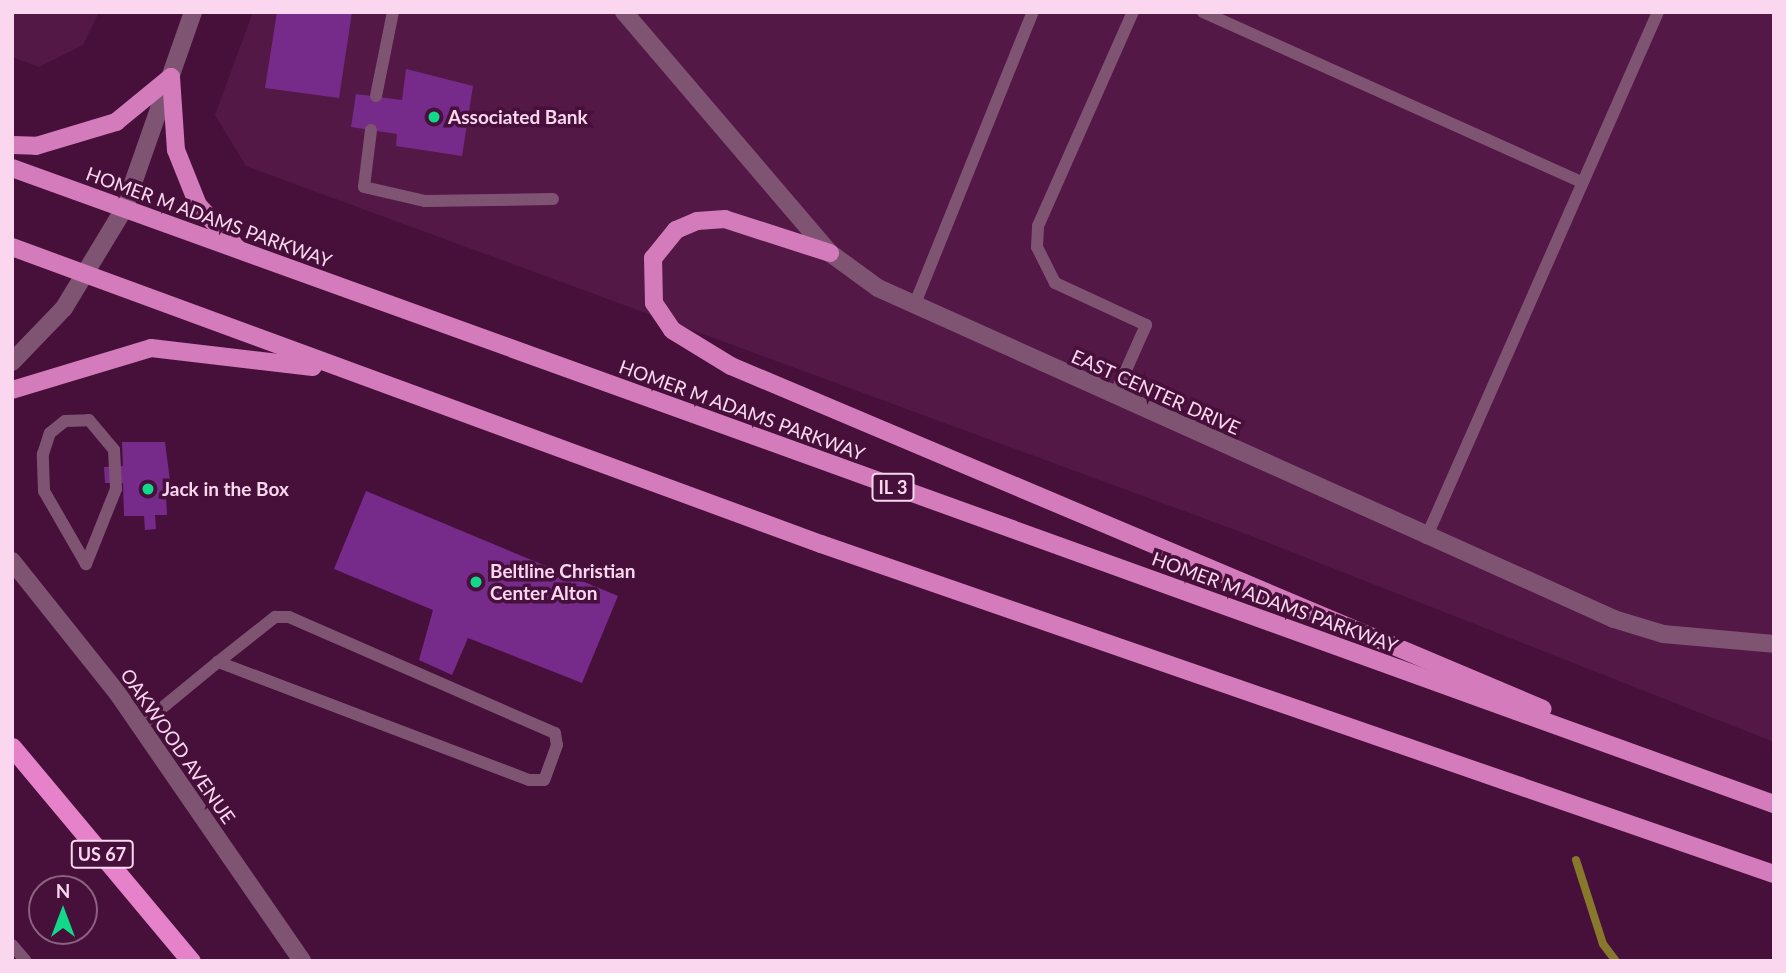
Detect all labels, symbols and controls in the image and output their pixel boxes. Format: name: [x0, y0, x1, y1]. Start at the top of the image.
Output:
place label: Associated Bank: [448, 106, 588, 128]
marker: Associated Bank: [426, 109, 442, 125]
street label: HOMER M ADAMS PARKWAY: [83, 162, 335, 272]
street label: EAST CENTER DRIVE: [1068, 344, 1244, 440]
street label: HOMER M ADAMS PARKWAY: [616, 355, 868, 465]
road number: IL 3: [870, 472, 916, 502]
place label: Jack in the Box: [162, 478, 289, 500]
marker: Jack in the Box: [140, 481, 156, 497]
street label: HOMER M ADAMS PARKWAY: [1149, 547, 1401, 657]
place label: Beltline Christian Center Alton: [490, 560, 635, 604]
marker: Beltline Christian Center Alton: [468, 574, 484, 590]
street label: OAKWOOD AVENUE: [116, 664, 240, 828]
road number: US 67: [70, 840, 134, 868]
north arrow: [28, 875, 98, 945]
text: N: [56, 879, 70, 902]

